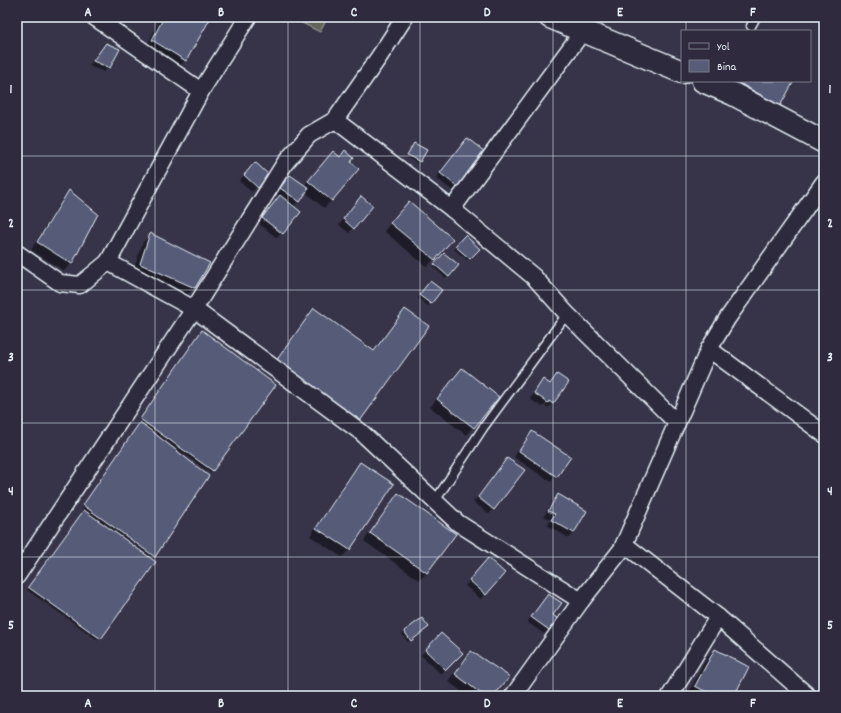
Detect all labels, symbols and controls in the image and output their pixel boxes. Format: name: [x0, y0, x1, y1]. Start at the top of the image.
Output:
text: A: [84, 4, 92, 23]
text: B: [218, 4, 224, 23]
text: C: [351, 4, 358, 23]
text: D: [484, 4, 491, 23]
text: E: [617, 4, 624, 23]
text: F: [750, 4, 756, 23]
legend: [681, 30, 811, 82]
text: Yol: [717, 39, 730, 56]
text: Bina: [717, 59, 736, 76]
text: 1: [10, 81, 13, 100]
text: 1: [829, 81, 832, 100]
text: 2: [8, 215, 14, 234]
text: 2: [827, 215, 833, 234]
text: 3: [8, 349, 14, 368]
text: 3: [827, 349, 833, 368]
text: 4: [8, 483, 14, 502]
text: 4: [827, 483, 833, 502]
text: 5: [8, 617, 14, 636]
text: 5: [827, 617, 833, 636]
text: A: [84, 695, 92, 713]
text: B: [218, 695, 224, 713]
text: C: [351, 695, 358, 713]
text: D: [484, 695, 491, 713]
text: E: [617, 695, 624, 713]
text: F: [750, 695, 756, 713]

